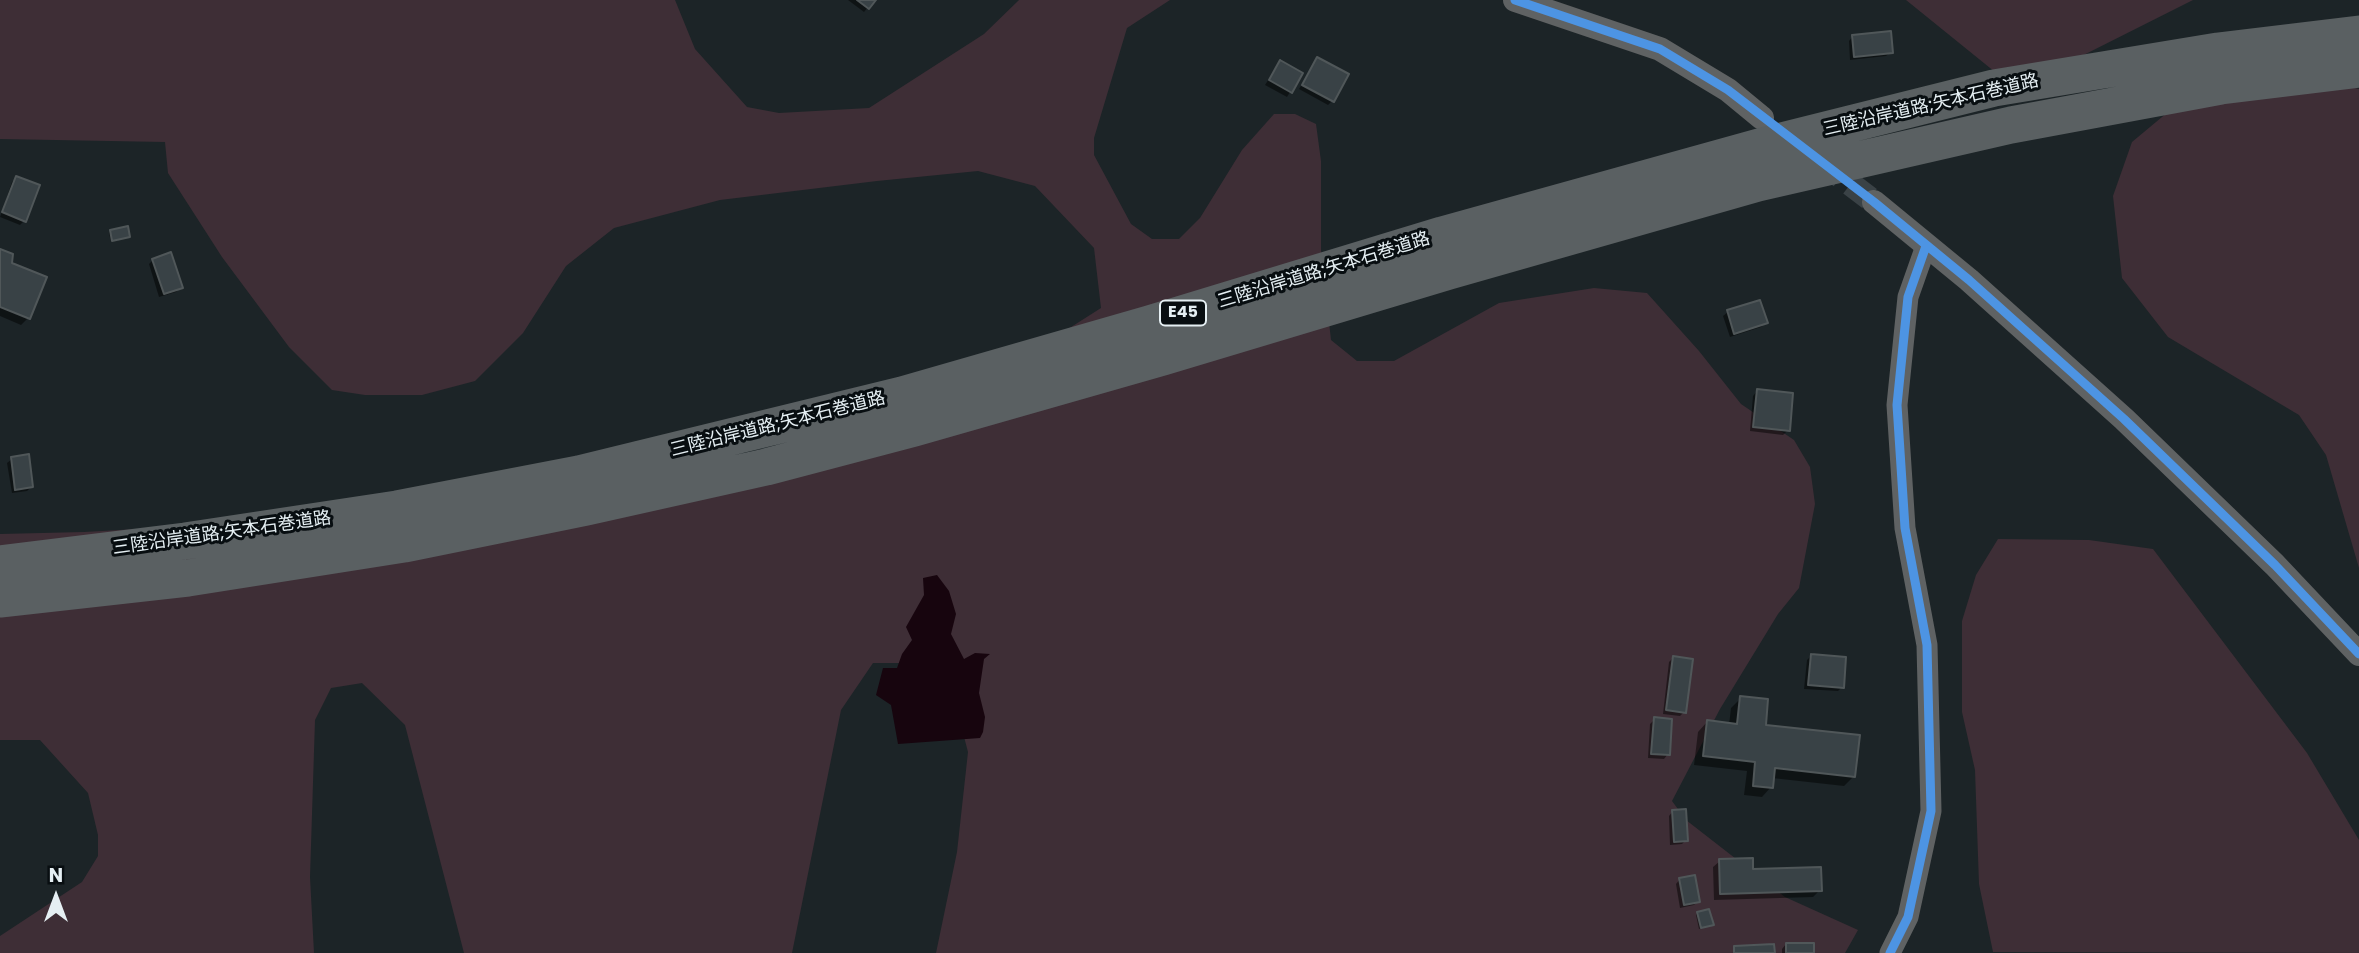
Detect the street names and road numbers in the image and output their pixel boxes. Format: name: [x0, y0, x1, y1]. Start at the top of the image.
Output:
street label: 三陸沿岸道路;矢本石巻道路: [1821, 71, 2041, 141]
street label: 三陸沿岸道路;矢本石巻道路: [1215, 228, 1433, 314]
road number: E45: [1160, 300, 1206, 326]
street label: 三陸沿岸道路;矢本石巻道路: [668, 388, 888, 462]
street label: 三陸沿岸道路;矢本石巻道路: [111, 508, 333, 560]

